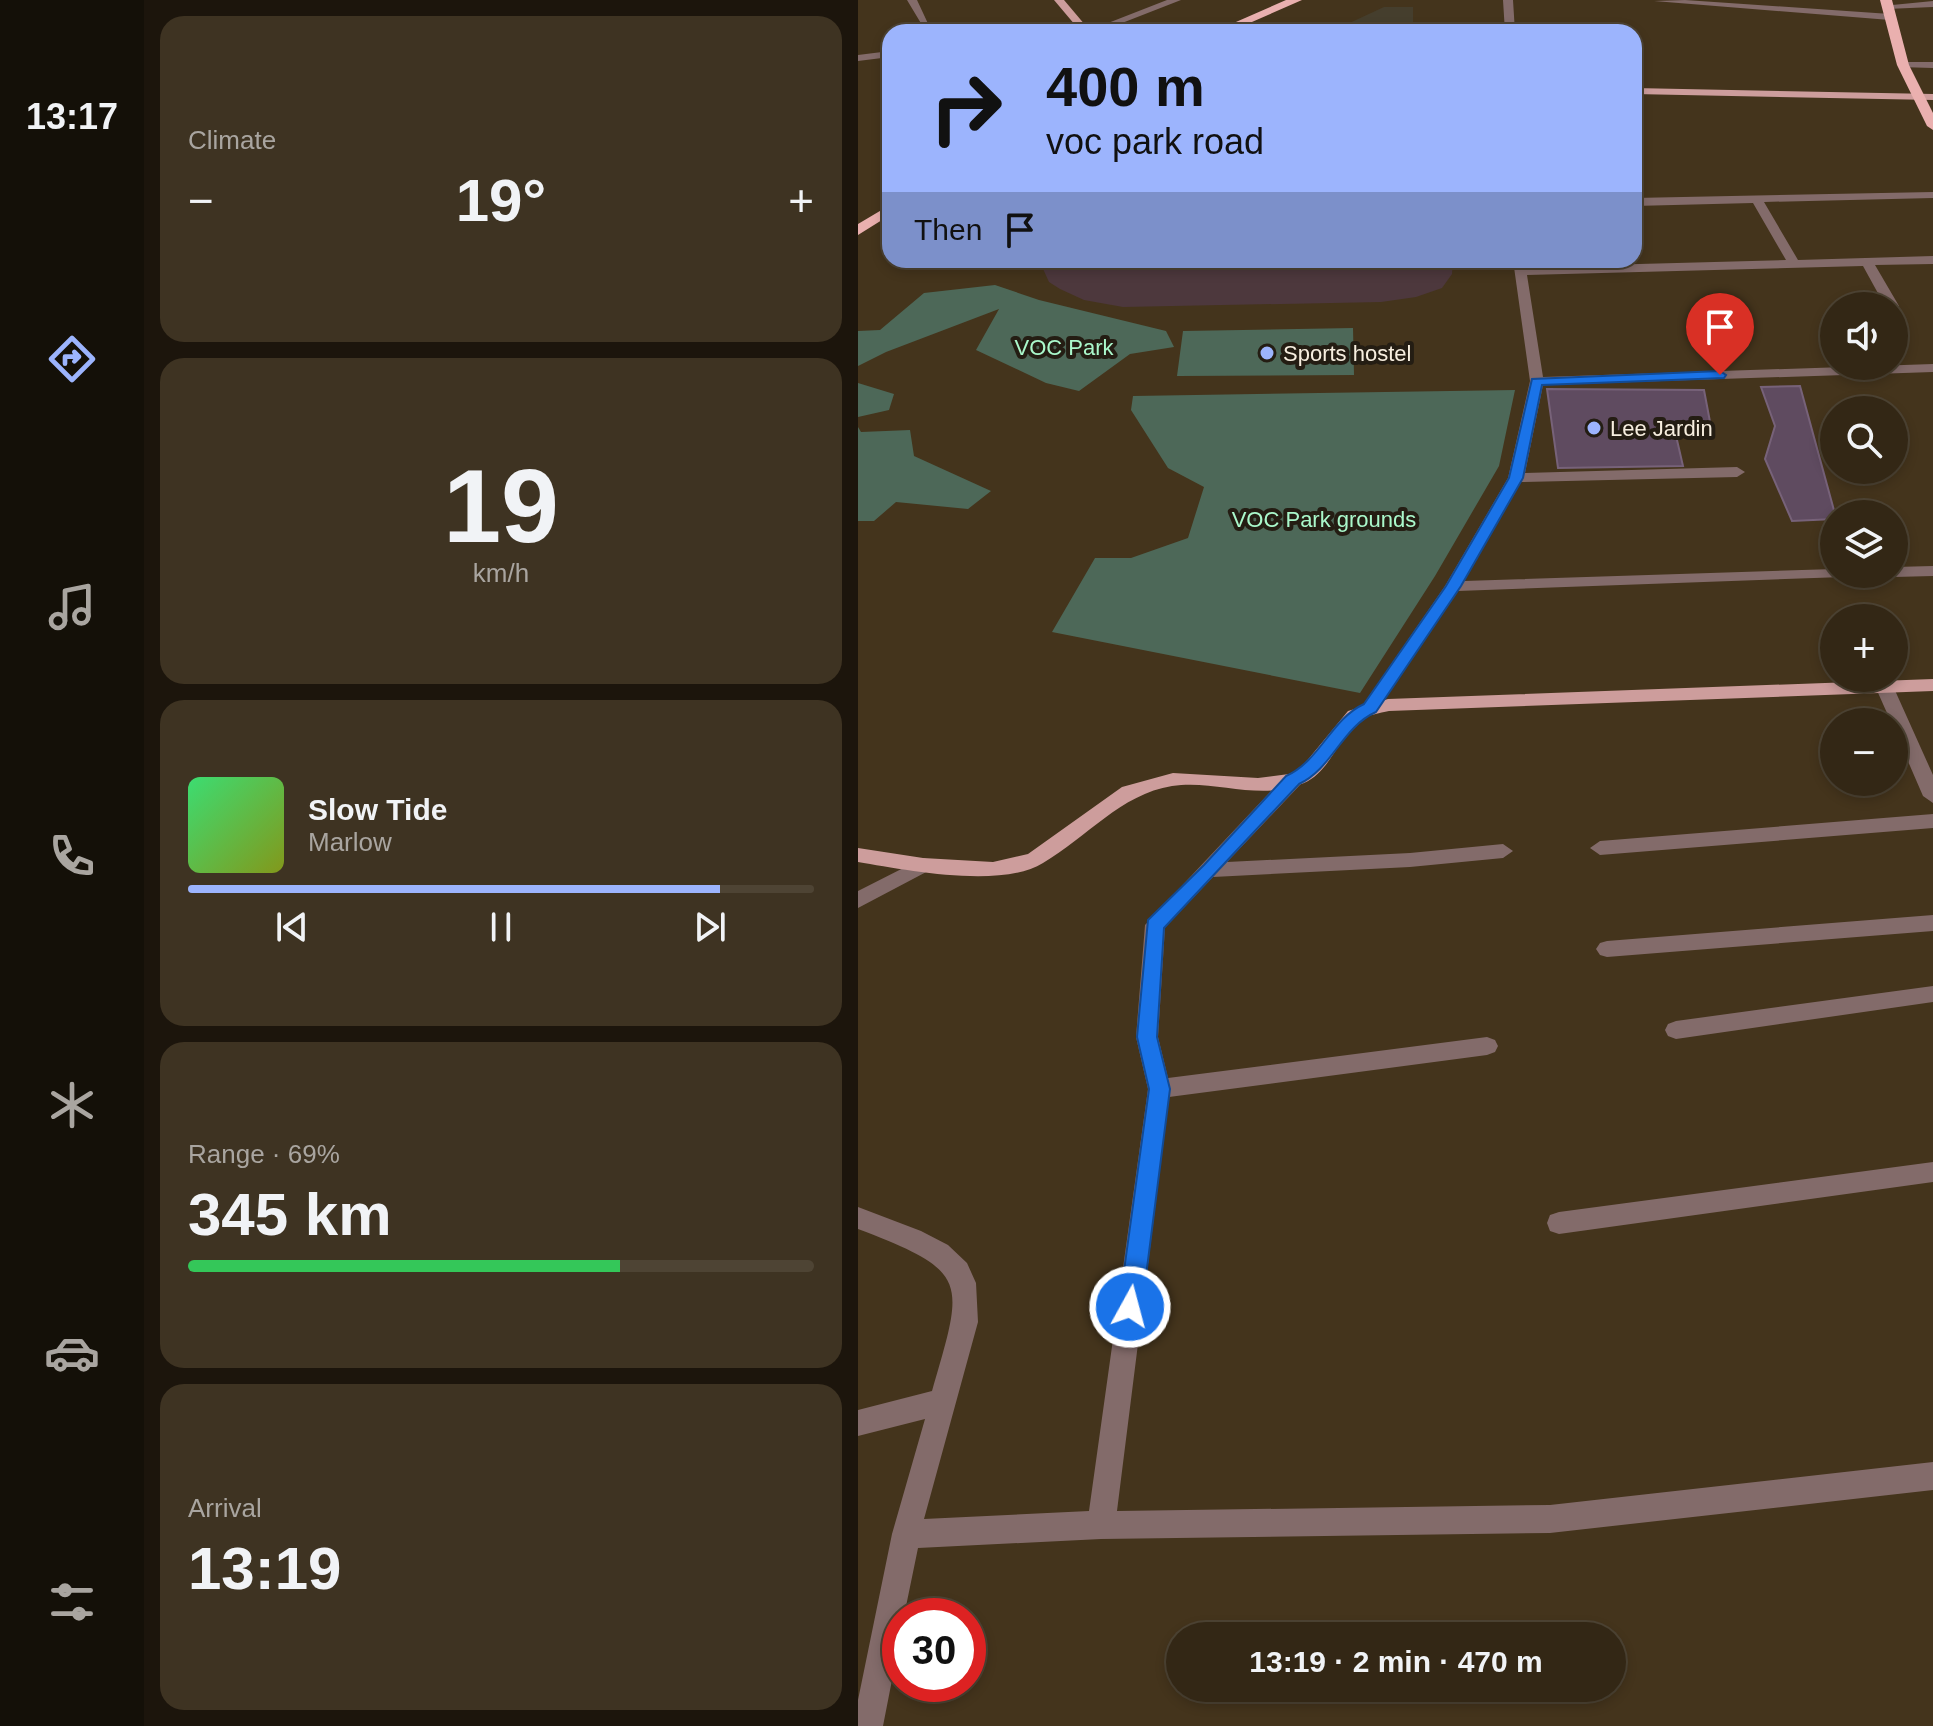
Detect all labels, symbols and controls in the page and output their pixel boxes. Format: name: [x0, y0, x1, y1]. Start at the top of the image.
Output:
text: 400 m: [1046, 55, 1205, 118]
icon: right: [914, 56, 1018, 160]
text: 13:17: [26, 96, 118, 137]
text: voc park road: [1046, 121, 1264, 162]
text: Climate: [188, 125, 276, 155]
text: 19°: [456, 167, 546, 234]
text: −: [188, 176, 214, 225]
text: +: [788, 176, 814, 225]
icon: arrive: [998, 208, 1042, 252]
text: Then: [914, 213, 982, 246]
map controls: [1820, 292, 1908, 796]
button: sound: [1820, 292, 1908, 380]
pin: [1686, 293, 1754, 375]
icon: arrive: [1698, 305, 1742, 349]
icon: directions: [44, 331, 100, 387]
park label: VOC Park: [1014, 335, 1115, 360]
place label: Sports hostel: [1283, 341, 1411, 366]
marker: Sports hostel: [1258, 344, 1276, 362]
button: search: [1820, 396, 1908, 484]
place label: Lee Jardin: [1610, 416, 1713, 441]
marker: Lee Jardin: [1585, 419, 1603, 437]
text: 19: [443, 448, 559, 564]
button: layers: [1820, 500, 1908, 588]
park label: VOC Park grounds: [1232, 507, 1416, 532]
text: km/h: [473, 558, 529, 588]
icon: music: [44, 579, 100, 635]
button: +: [1820, 604, 1908, 692]
button: −: [1820, 708, 1908, 796]
text: Slow Tide: [308, 793, 447, 826]
text: Marlow: [308, 827, 392, 857]
icon: phone: [44, 828, 100, 884]
icon: previous: [270, 905, 314, 949]
icon: pause: [479, 905, 523, 949]
icon: next: [688, 905, 732, 949]
icon: climate: [44, 1077, 100, 1133]
text: Range · 69%: [188, 1139, 340, 1169]
text: 345 km: [188, 1181, 392, 1248]
position arrow: [1088, 1265, 1172, 1349]
icon: car: [44, 1325, 100, 1381]
text: Arrival: [188, 1493, 262, 1523]
text: 13:19: [188, 1535, 341, 1602]
icon: filters: [44, 1574, 100, 1630]
speed limit sign: 30: [882, 1598, 986, 1702]
text: 13:19 · 2 min · 470 m: [1249, 1645, 1543, 1678]

